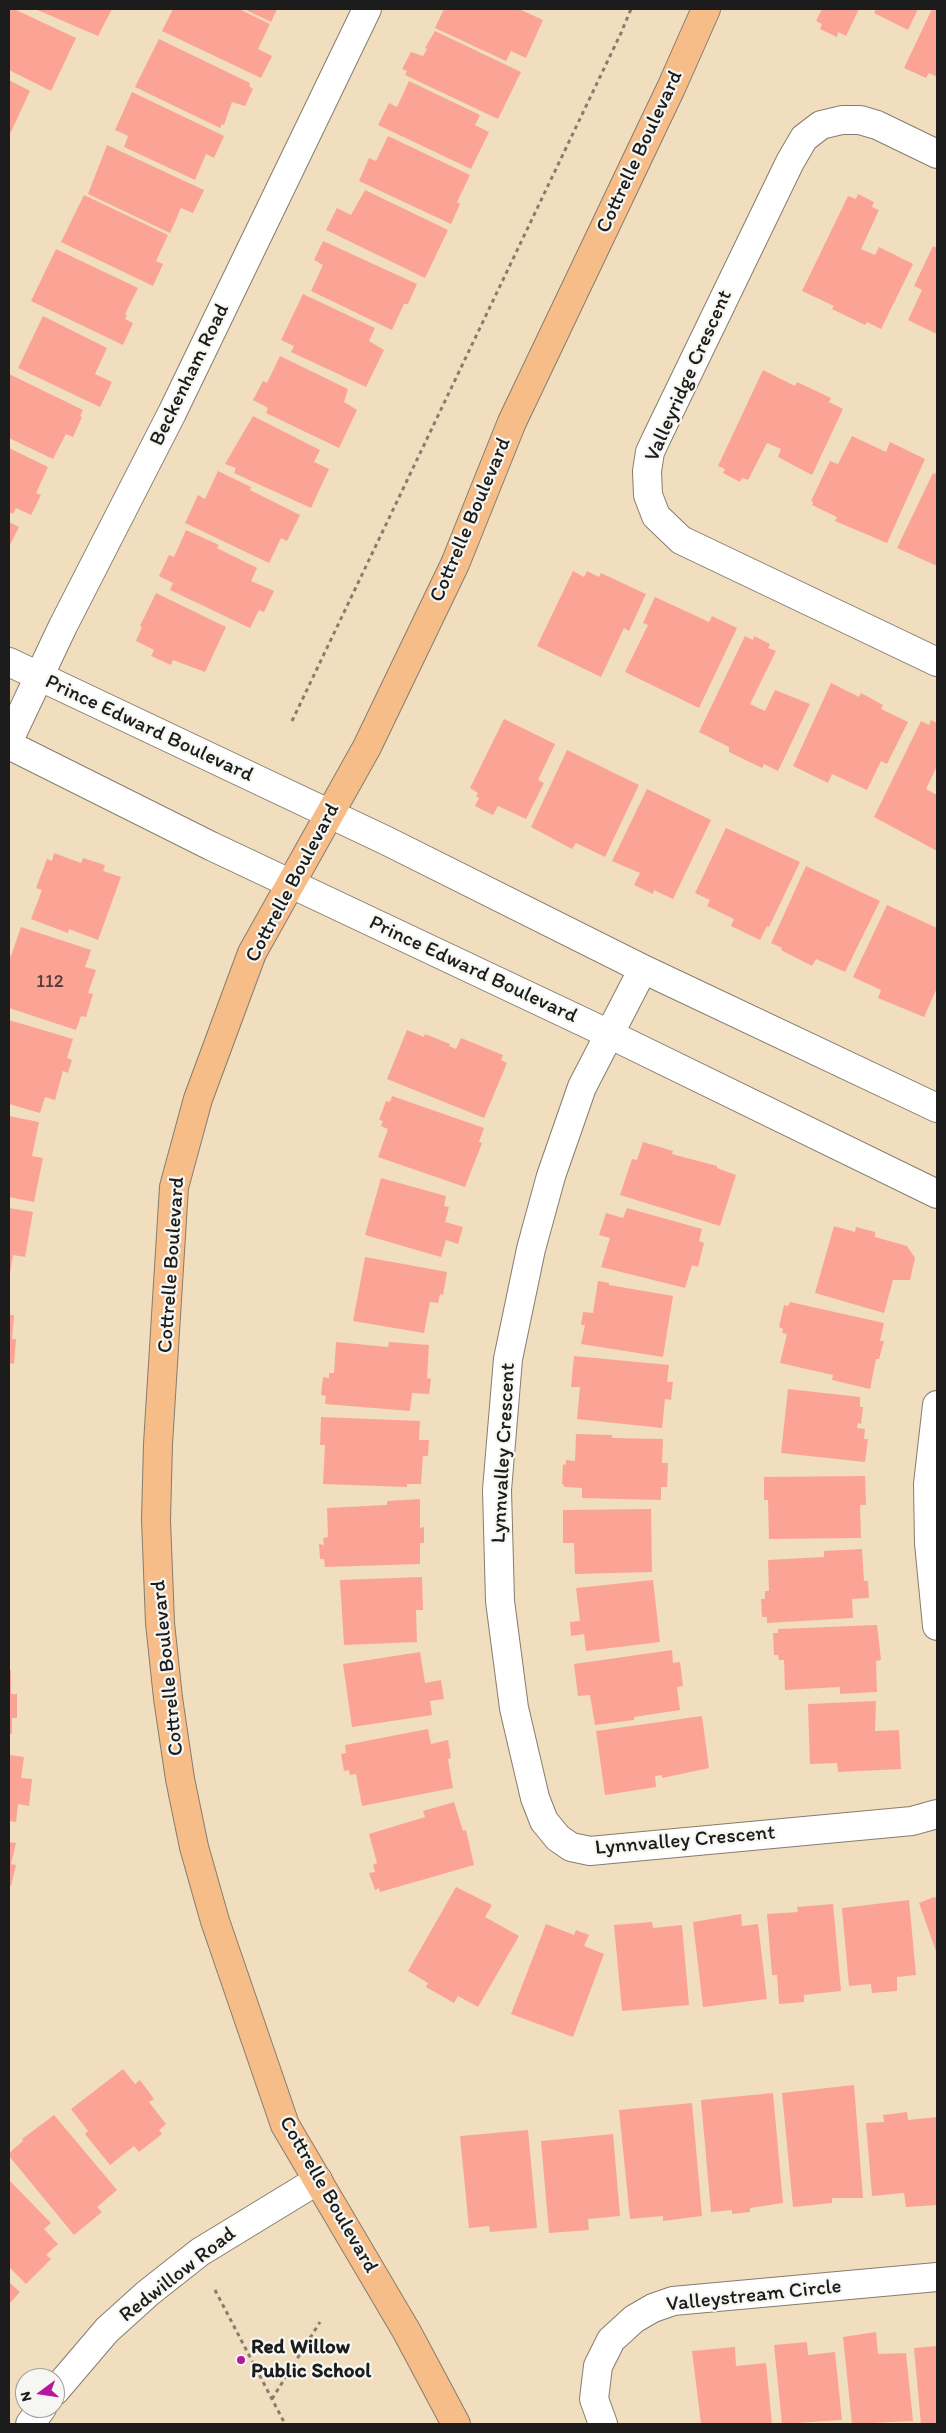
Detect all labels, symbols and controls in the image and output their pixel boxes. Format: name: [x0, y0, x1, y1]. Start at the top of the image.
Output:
street label: Cottrelle Boulevard: [591, 67, 689, 237]
street label: Valleyridge Crescent: [640, 286, 738, 466]
street label: Beckenham Road: [145, 300, 235, 450]
street label: Cottrelle Boulevard: [425, 434, 517, 606]
street label: Prince Edward Boulevard: [41, 670, 257, 788]
street label: Cottrelle Boulevard: [240, 799, 346, 967]
street label: Prince Edward Boulevard: [365, 911, 581, 1029]
house number: 112: [36, 971, 64, 993]
street label: Cottrelle Boulevard: [153, 1176, 191, 1354]
street label: Lynnvalley Crescent: [487, 1362, 521, 1544]
street label: Cottrelle Boulevard: [146, 1579, 190, 1757]
street label: Lynnvalley Crescent: [594, 1821, 776, 1861]
street label: Cottrelle Boulevard: [273, 2112, 383, 2278]
street label: Redwillow Road: [115, 2222, 241, 2328]
street label: Valleystream Circle: [665, 2274, 843, 2318]
place label: Red Willow Public School: [251, 2335, 371, 2385]
marker: Red Willow Public School: [235, 2354, 247, 2366]
north arrow: [15, 2368, 65, 2418]
text: N: [17, 2390, 35, 2403]

